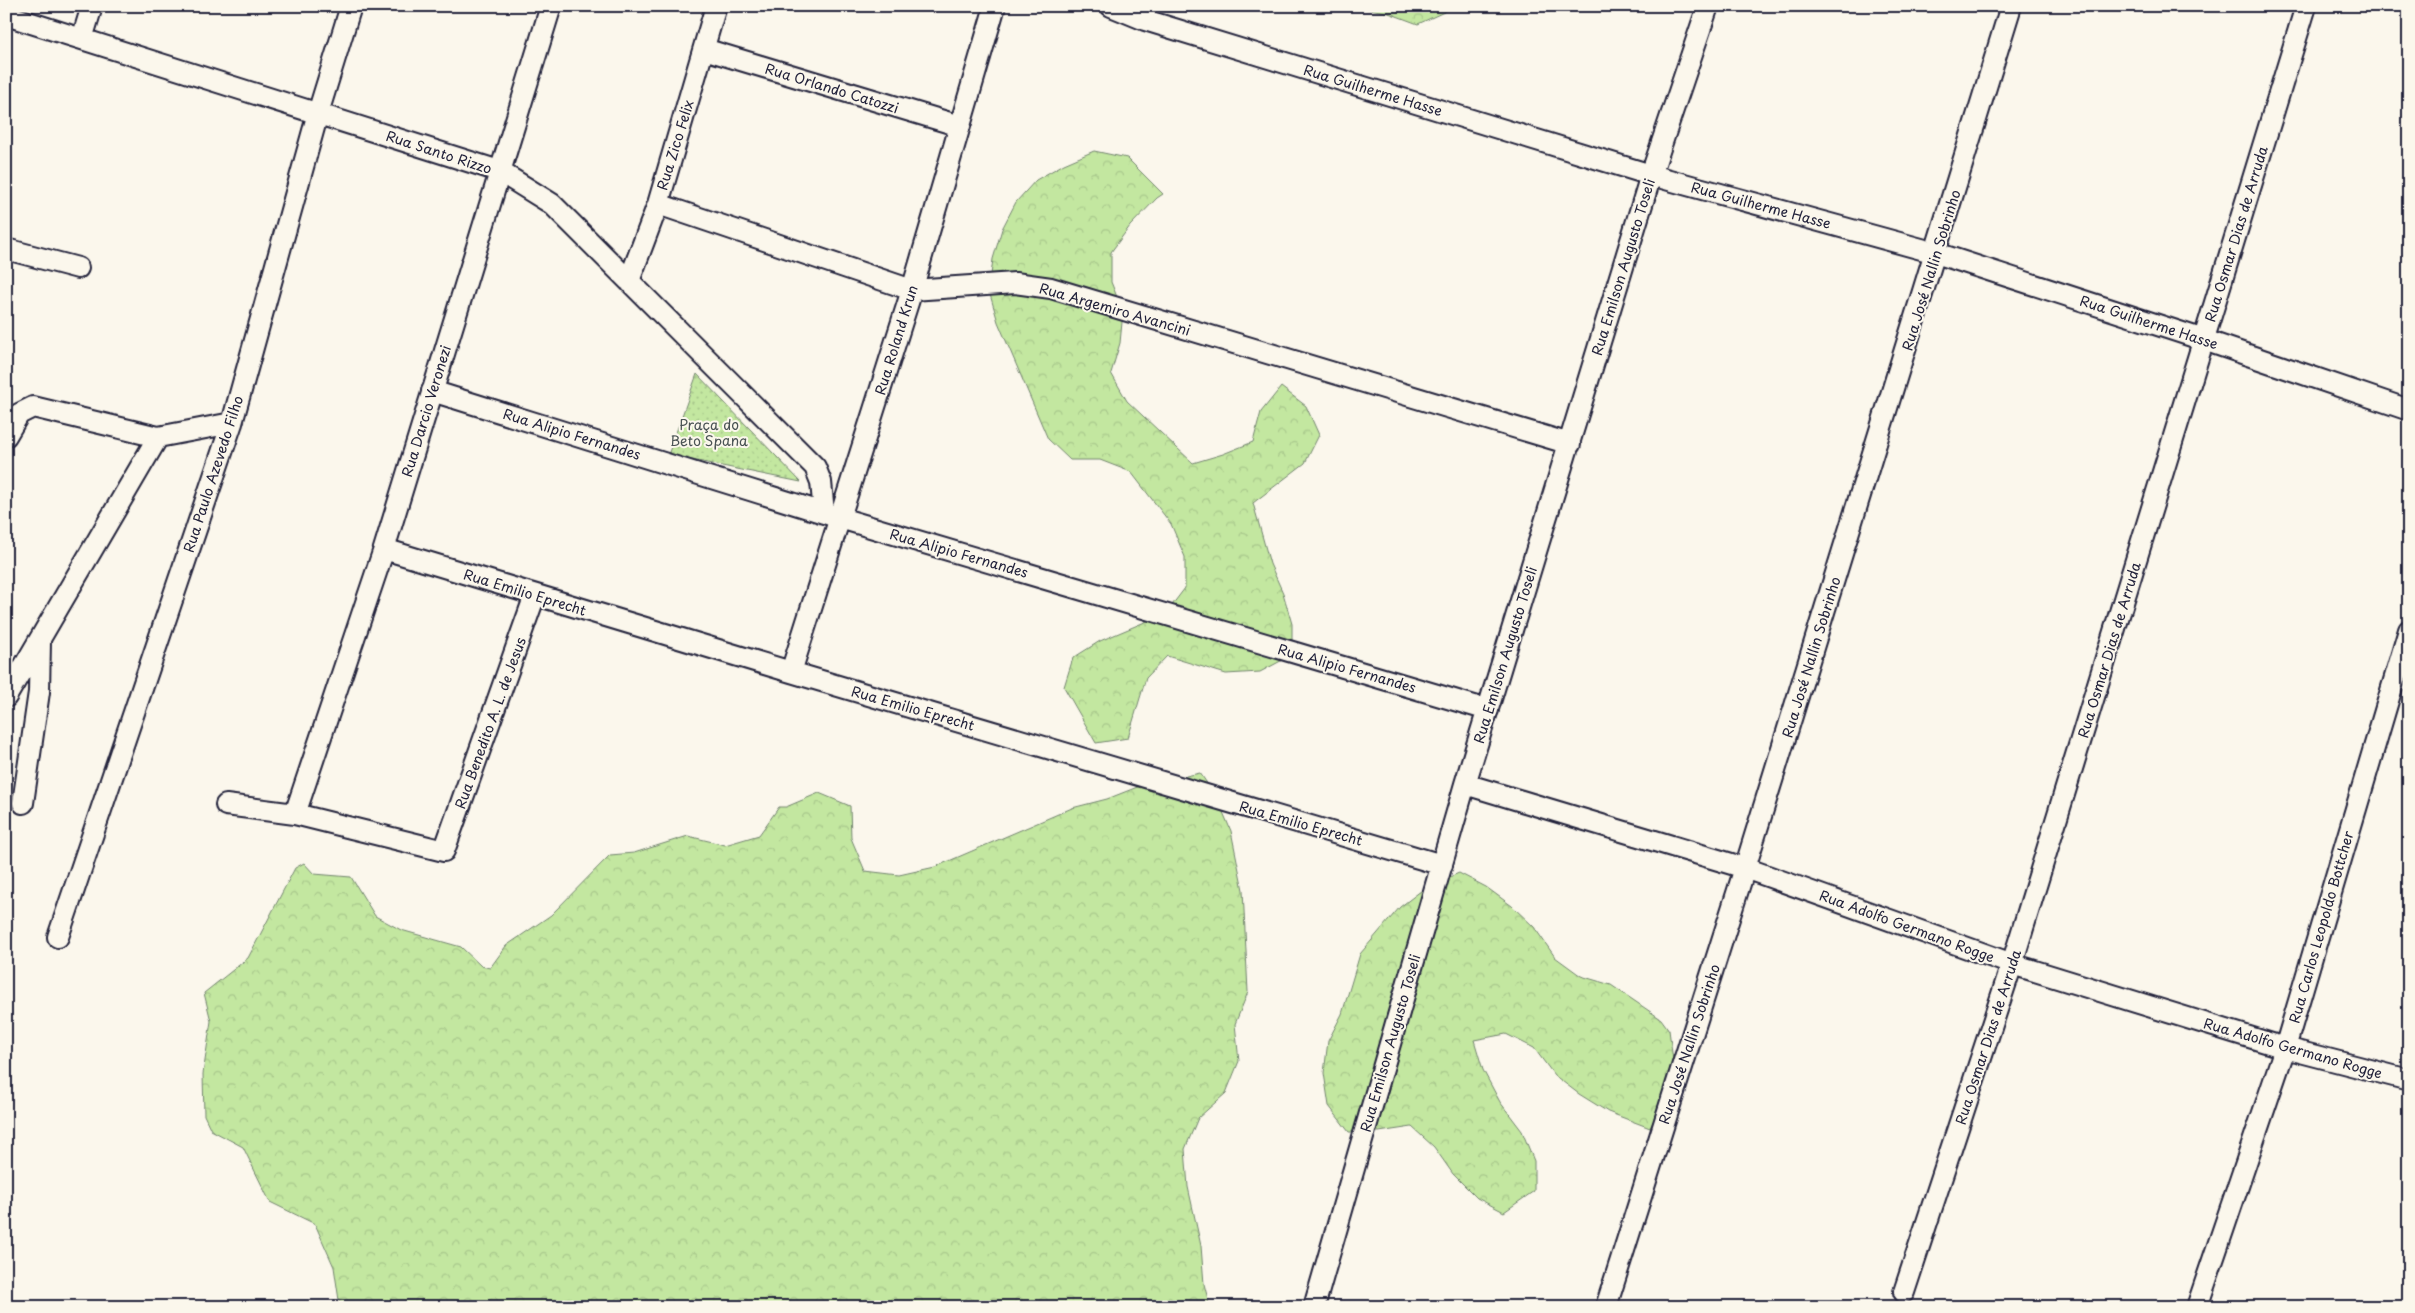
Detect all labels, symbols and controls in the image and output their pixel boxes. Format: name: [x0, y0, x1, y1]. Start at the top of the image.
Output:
street label: Rua Orlando Catozzi: [763, 58, 901, 118]
street label: Rua Guilherme Hasse: [1301, 59, 1445, 121]
street label: Rua Zico Felix: [651, 97, 699, 193]
street label: Rua Santo Rizzo: [383, 125, 495, 179]
street label: Rua Osmar Dias de Arruda: [2199, 143, 2273, 325]
street label: Rua Emilson Augusto Toseli: [1586, 176, 1660, 358]
street label: Rua Guilherme Hasse: [1689, 176, 1833, 234]
street label: Rua José Nallin Sobrinho: [1896, 187, 1966, 353]
street label: Rua Argemiro Avancini: [1037, 277, 1193, 341]
street label: Rua Roland Krun: [869, 282, 923, 398]
street label: Rua Guilherme Hasse: [2077, 290, 2221, 354]
street label: Rua Darcio Veronezi: [396, 343, 456, 479]
street label: Rua Paulo Azevedo Filho: [178, 393, 248, 555]
street label: Rua Alipio Fernandes: [501, 403, 643, 465]
park label: Praça do Beto Spana: [670, 414, 748, 451]
street label: Rua Alipio Fernandes: [887, 523, 1031, 583]
street label: Rua Osmar Dias de Arruda: [2072, 559, 2146, 741]
street label: Rua Emilio Eprecht: [461, 563, 589, 621]
street label: Rua Emilson Augusto Toseli: [1468, 564, 1542, 746]
street label: Rua José Nallin Sobrinho: [1776, 574, 1846, 740]
street label: Rua Benedito A. L. de Jesus: [449, 634, 531, 812]
street label: Rua Alipio Fernandes: [1275, 638, 1419, 698]
street label: Rua Emilio Eprecht: [849, 680, 977, 736]
street label: Rua Emilio Eprecht: [1237, 795, 1365, 851]
street label: Rua Carlos Leopoldo Bottcher: [2283, 828, 2359, 1026]
street label: Rua Adolfo Germano Rogge: [1816, 884, 1998, 968]
street label: Rua Osmar Dias de Arruda: [1950, 946, 2026, 1127]
street label: Rua Emilson Augusto Toseli: [1355, 952, 1425, 1134]
street label: Rua José Nallin Sobrinho: [1653, 961, 1725, 1127]
street label: Rua Adolfo Germano Rogge: [2201, 1012, 2385, 1084]

